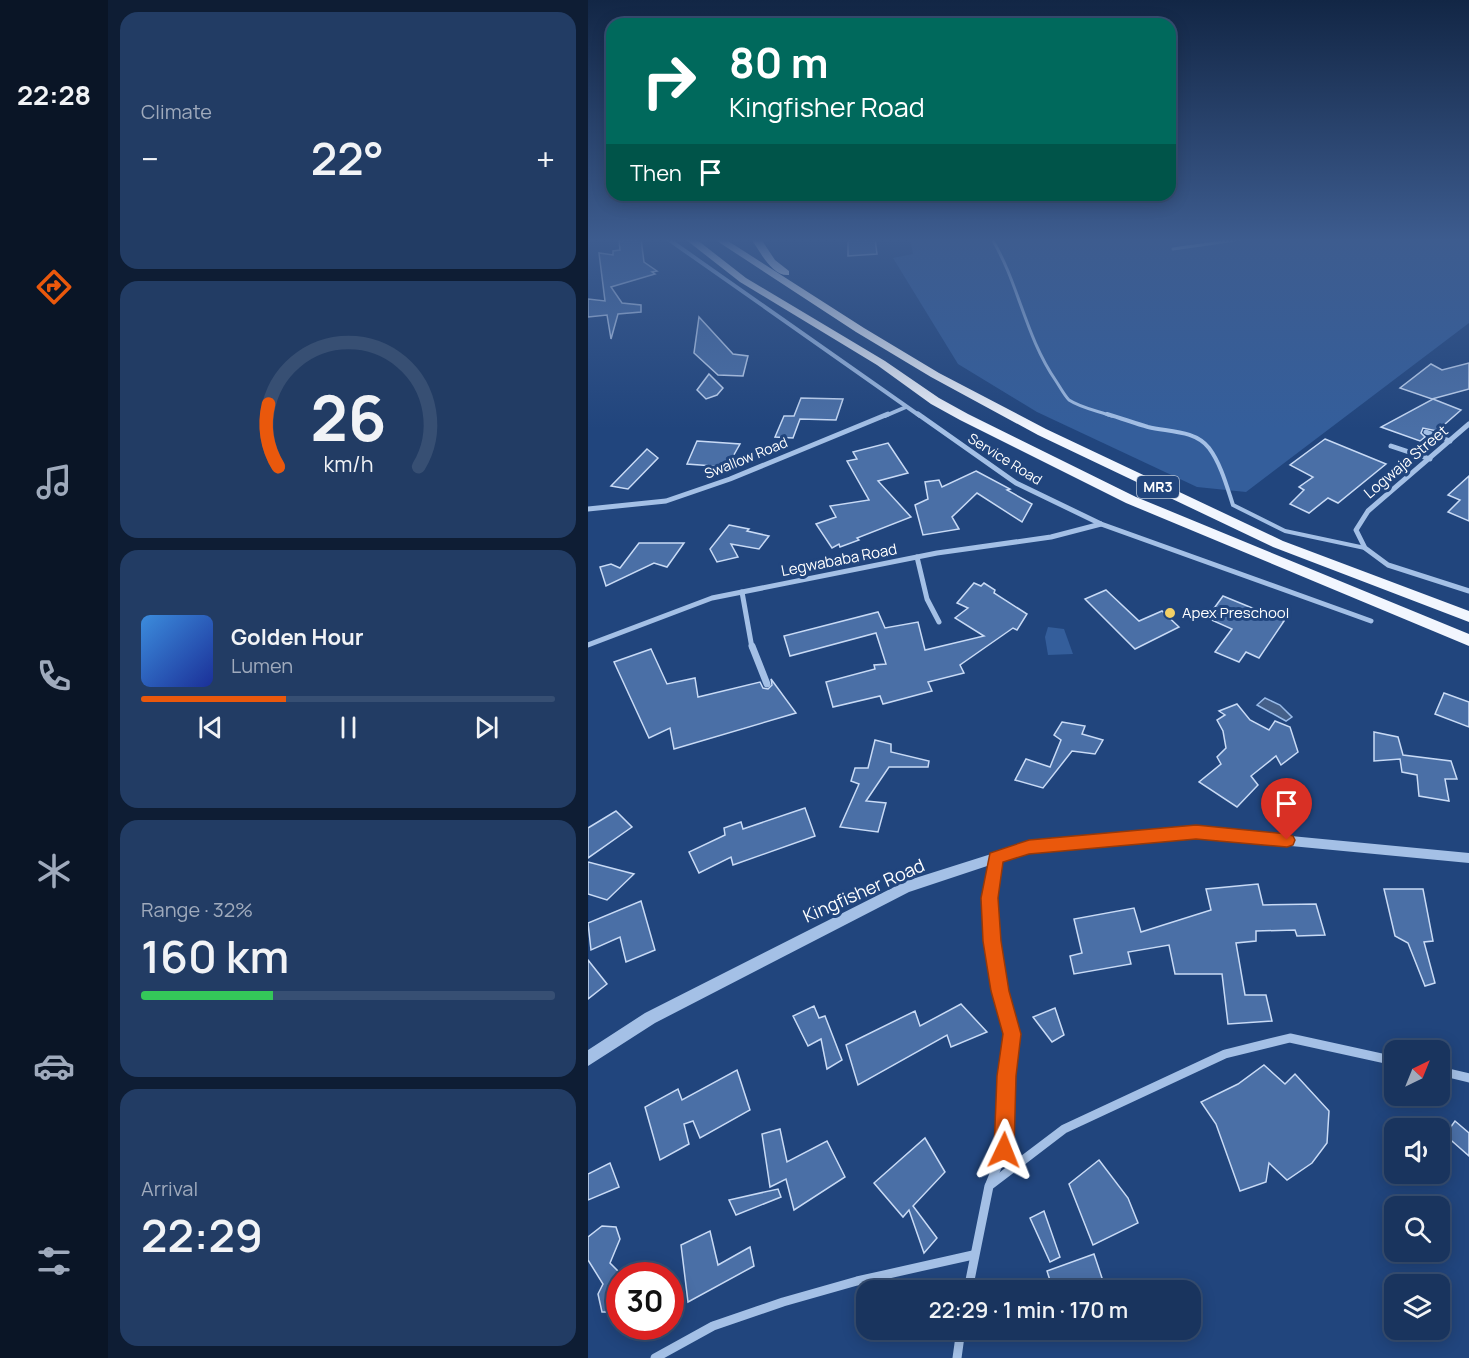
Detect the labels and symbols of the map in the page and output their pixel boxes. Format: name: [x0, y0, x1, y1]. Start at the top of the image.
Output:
street label: Logwaja Street: [1359, 420, 1452, 503]
street label: Service Road: [965, 428, 1046, 489]
street label: Swallow Road: [701, 432, 790, 483]
road number: MR3: [1137, 476, 1179, 498]
street label: Legwababa Road: [779, 538, 899, 581]
place label: Apex Preschool: [1182, 602, 1289, 623]
marker: Apex Preschool: [1163, 606, 1177, 620]
pin: [1261, 778, 1312, 840]
street label: Kingfisher Road: [799, 853, 928, 928]
north arrow: [1384, 1040, 1450, 1106]
position arrow: [972, 1118, 1036, 1182]
speed limit sign: 30: [606, 1262, 684, 1340]

